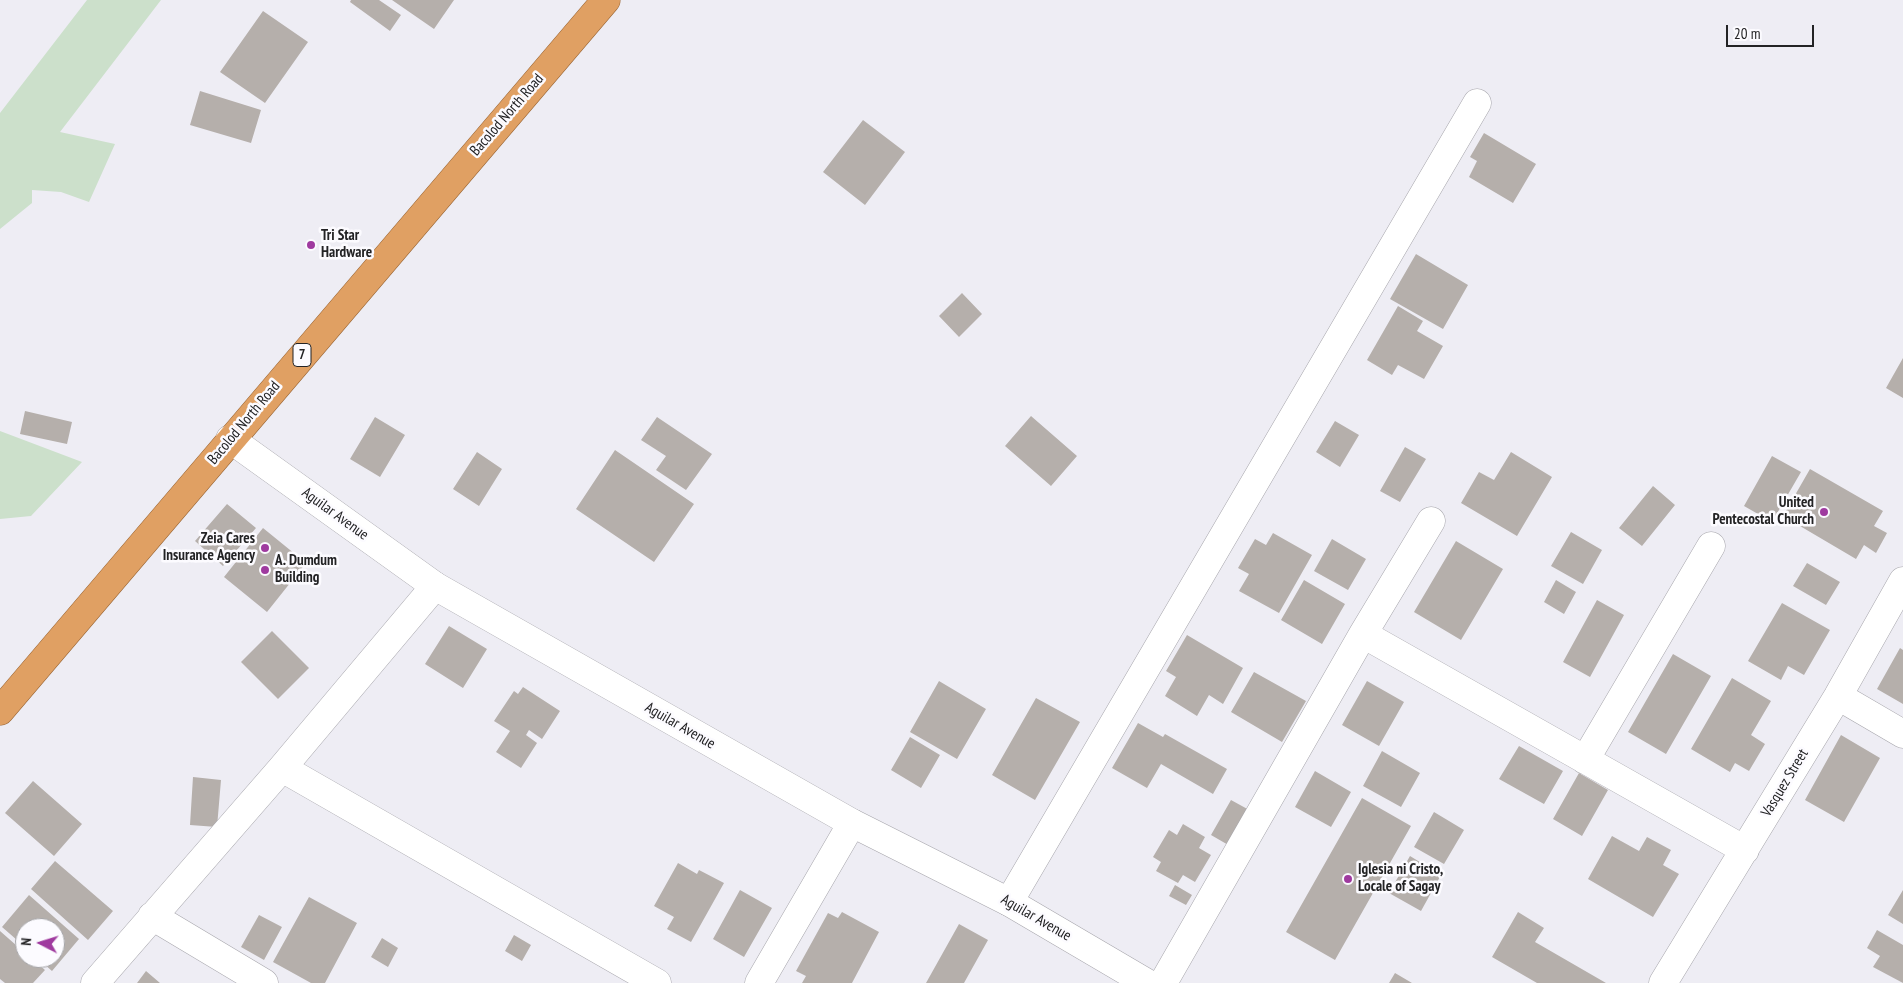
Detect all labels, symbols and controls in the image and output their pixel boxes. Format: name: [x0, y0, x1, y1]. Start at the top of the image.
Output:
scale bar: [1728, 15, 1816, 47]
text: 20 m: [1734, 24, 1760, 43]
street label: Bacolod North Road: [466, 70, 548, 160]
place label: Tri Star Hardware: [321, 227, 372, 262]
marker: Tri Star Hardware: [305, 239, 317, 251]
road number: 7: [293, 344, 311, 366]
street label: Bacolod North Road: [204, 378, 284, 468]
street label: Aguilar Avenue: [298, 484, 372, 544]
place label: United Pentecostal Church: [1712, 494, 1814, 529]
marker: United Pentecostal Church: [1818, 506, 1830, 518]
place label: Zeia Cares Insurance Agency: [163, 530, 255, 565]
marker: Zeia Cares Insurance Agency: [259, 542, 271, 554]
place label: A. Dumdum Building: [275, 552, 337, 587]
marker: A. Dumdum Building: [259, 564, 271, 576]
street label: Aguilar Avenue: [642, 699, 718, 753]
street label: Vasquez Street: [1758, 746, 1812, 820]
place label: Iglesia ni Cristo, Locale of Sagay: [1358, 861, 1443, 896]
marker: Iglesia ni Cristo, Locale of Sagay: [1342, 873, 1354, 885]
street label: Aguilar Avenue: [998, 891, 1074, 945]
north arrow: [15, 918, 65, 968]
text: N: [17, 937, 35, 946]

